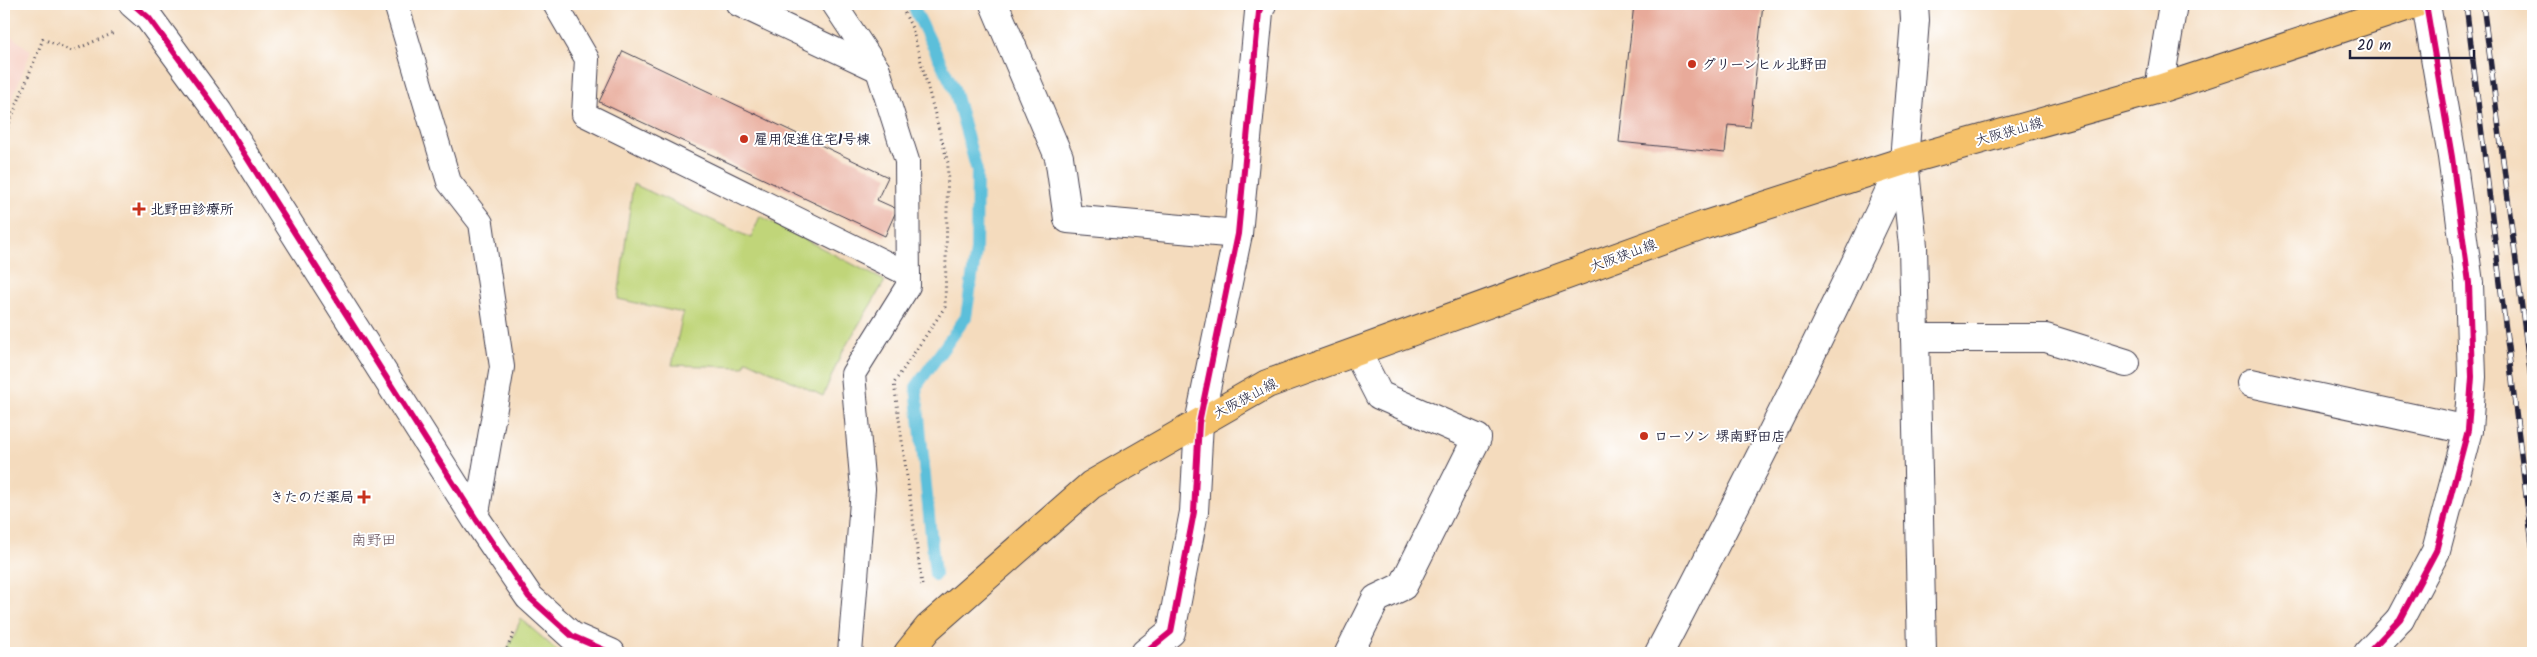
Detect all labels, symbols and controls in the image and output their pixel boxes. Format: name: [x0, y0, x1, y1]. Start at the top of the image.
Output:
scale bar: [2350, 28, 2473, 60]
text: 20 m: [2357, 34, 2391, 58]
place label: グリーンヒル北野田: [1702, 54, 1827, 76]
marker: グリーンヒル北野田: [1686, 58, 1698, 70]
street label: 大阪狭山線: [1973, 112, 2046, 152]
place label: 雇用促進住宅1号棟: [754, 129, 871, 151]
marker: 雇用促進住宅1号棟: [738, 133, 750, 145]
place label: 北野田診療所: [150, 199, 234, 221]
marker: 北野田診療所: [132, 202, 146, 216]
street label: 大阪狭山線: [1587, 234, 1660, 278]
street label: 大阪狭山線: [1209, 373, 1282, 425]
place label: ローソン 堺南野田店: [1654, 426, 1785, 448]
marker: ローソン 堺南野田店: [1638, 430, 1650, 442]
place label: きたのだ薬局: [270, 487, 354, 509]
marker: きたのだ薬局: [358, 491, 370, 503]
district label: 南野田: [351, 529, 397, 553]

